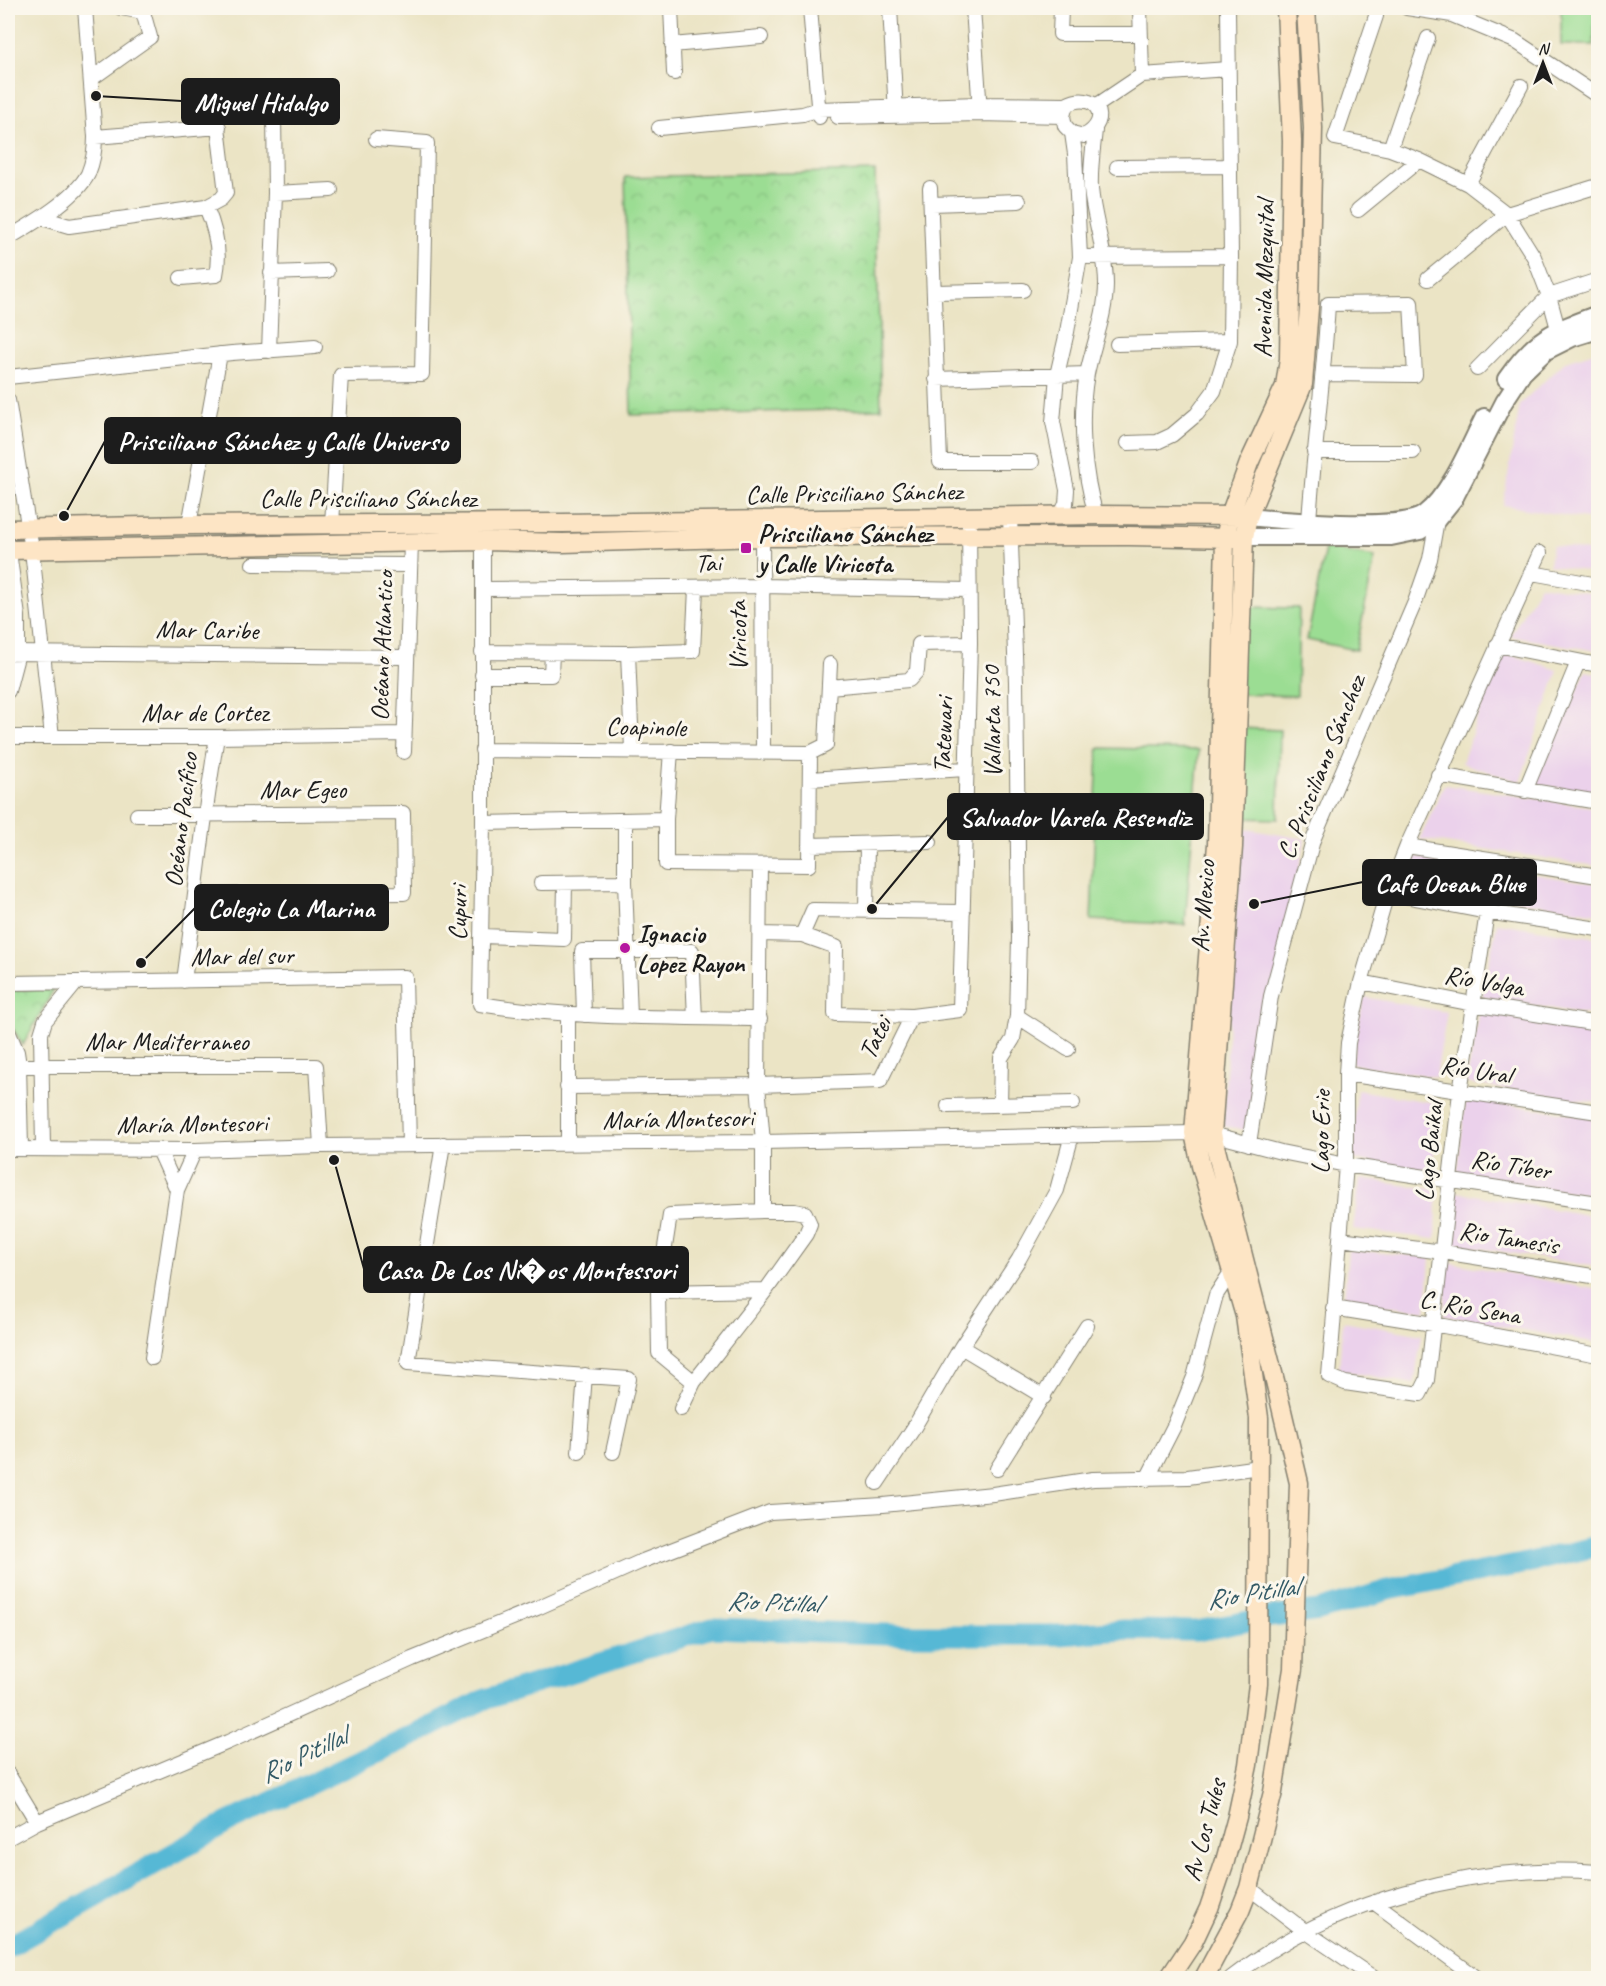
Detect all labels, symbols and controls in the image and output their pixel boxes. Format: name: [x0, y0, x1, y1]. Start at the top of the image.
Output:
north arrow: [1513, 33, 1573, 93]
text: N: [1538, 39, 1551, 59]
callout: Miguel Hidalgo: [182, 79, 339, 124]
text: Miguel Hidalgo: [195, 85, 330, 119]
street label: Avenida Mezquital: [1246, 195, 1282, 358]
callout: Prisciliano Sánchez y Calle Universo: [105, 418, 460, 463]
text: Prisciliano Sánchez y Calle Universo: [118, 424, 450, 458]
street label: Calle Prisciliano Sánchez: [745, 475, 965, 511]
street label: Calle Prisciliano Sánchez: [260, 482, 479, 515]
place label: Prisciliano Sánchez y Calle Viricota: [756, 517, 935, 580]
marker: Prisciliano Sánchez y Calle Viricota: [739, 541, 753, 555]
street label: Tai: [695, 546, 724, 580]
street label: Océano Atlantico: [363, 568, 401, 721]
street label: Viricota: [721, 599, 755, 671]
street label: Mar Caribe: [155, 613, 261, 647]
street label: Vallarta 750: [974, 663, 1009, 778]
street label: C. Prisciliano Sánchez: [1269, 668, 1374, 863]
street label: Tatewari: [925, 693, 961, 774]
street label: Mar de Cortez: [142, 696, 271, 729]
street label: Coapinole: [606, 710, 688, 744]
street label: Océano Pacífico: [156, 749, 206, 889]
street label: Mar Egeo: [260, 773, 348, 806]
callout: Salvador Varela Resendiz: [948, 794, 1203, 839]
text: Salvador Varela Resendiz: [959, 800, 1194, 834]
street label: Av. Mexico: [1183, 857, 1223, 953]
callout: Cafe Ocean Blue: [1363, 860, 1536, 905]
text: Cafe Ocean Blue: [1375, 866, 1527, 900]
street label: Cupuri: [441, 882, 475, 941]
callout: Colegio La Marina: [195, 885, 388, 930]
text: Colegio La Marina: [208, 891, 376, 925]
place label: Ignacio Lopez Rayon: [637, 917, 746, 980]
street label: Mar del sur: [190, 939, 295, 973]
marker: Ignacio Lopez Rayon: [618, 941, 632, 955]
street label: Río Volga: [1442, 958, 1528, 1005]
street label: Tatei: [851, 1009, 901, 1064]
street label: Mar Mediterraneo: [85, 1025, 251, 1058]
street label: Río Ural: [1438, 1048, 1518, 1093]
street label: Lago Erie: [1304, 1087, 1338, 1174]
street label: Lago Baikal: [1407, 1095, 1451, 1203]
street label: María Montesori: [602, 1101, 757, 1137]
street label: María Montesori: [116, 1106, 271, 1142]
street label: Río Tíber: [1469, 1142, 1555, 1188]
street label: Rio Tamesis: [1457, 1214, 1563, 1262]
callout: Casa De Los Ni�os Montessori: [364, 1247, 688, 1292]
text: Casa De Los Ni�os Montessori: [377, 1253, 679, 1287]
street label: C. Río Sena: [1417, 1282, 1525, 1332]
water label: Rio Pitillal: [1204, 1568, 1309, 1617]
water label: Rio Pitillal: [726, 1583, 829, 1621]
water label: Rio Pitillal: [254, 1715, 360, 1790]
street label: Av Los Tules: [1175, 1773, 1234, 1885]

